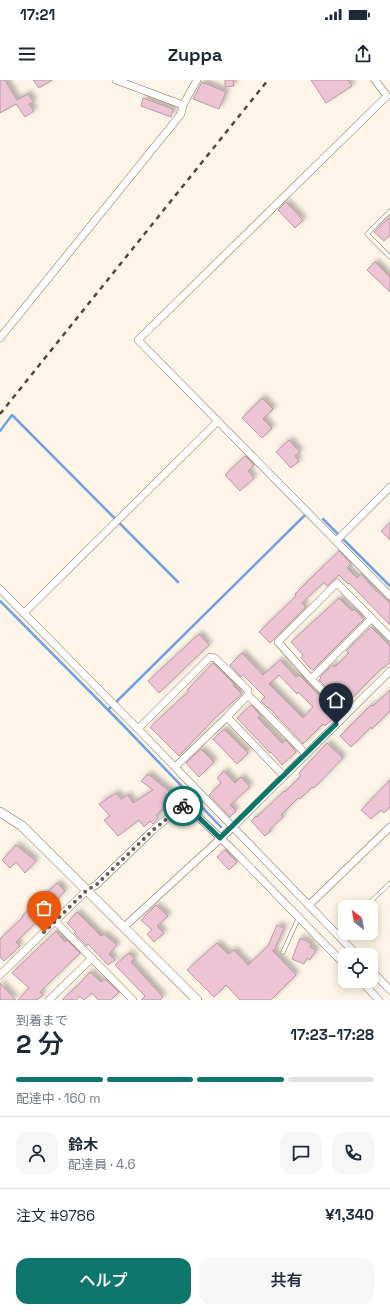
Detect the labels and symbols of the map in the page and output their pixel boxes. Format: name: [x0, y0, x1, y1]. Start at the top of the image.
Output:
pin: [319, 683, 353, 724]
courier: [163, 786, 203, 826]
pin: [27, 891, 61, 932]
north arrow: [338, 900, 378, 940]

